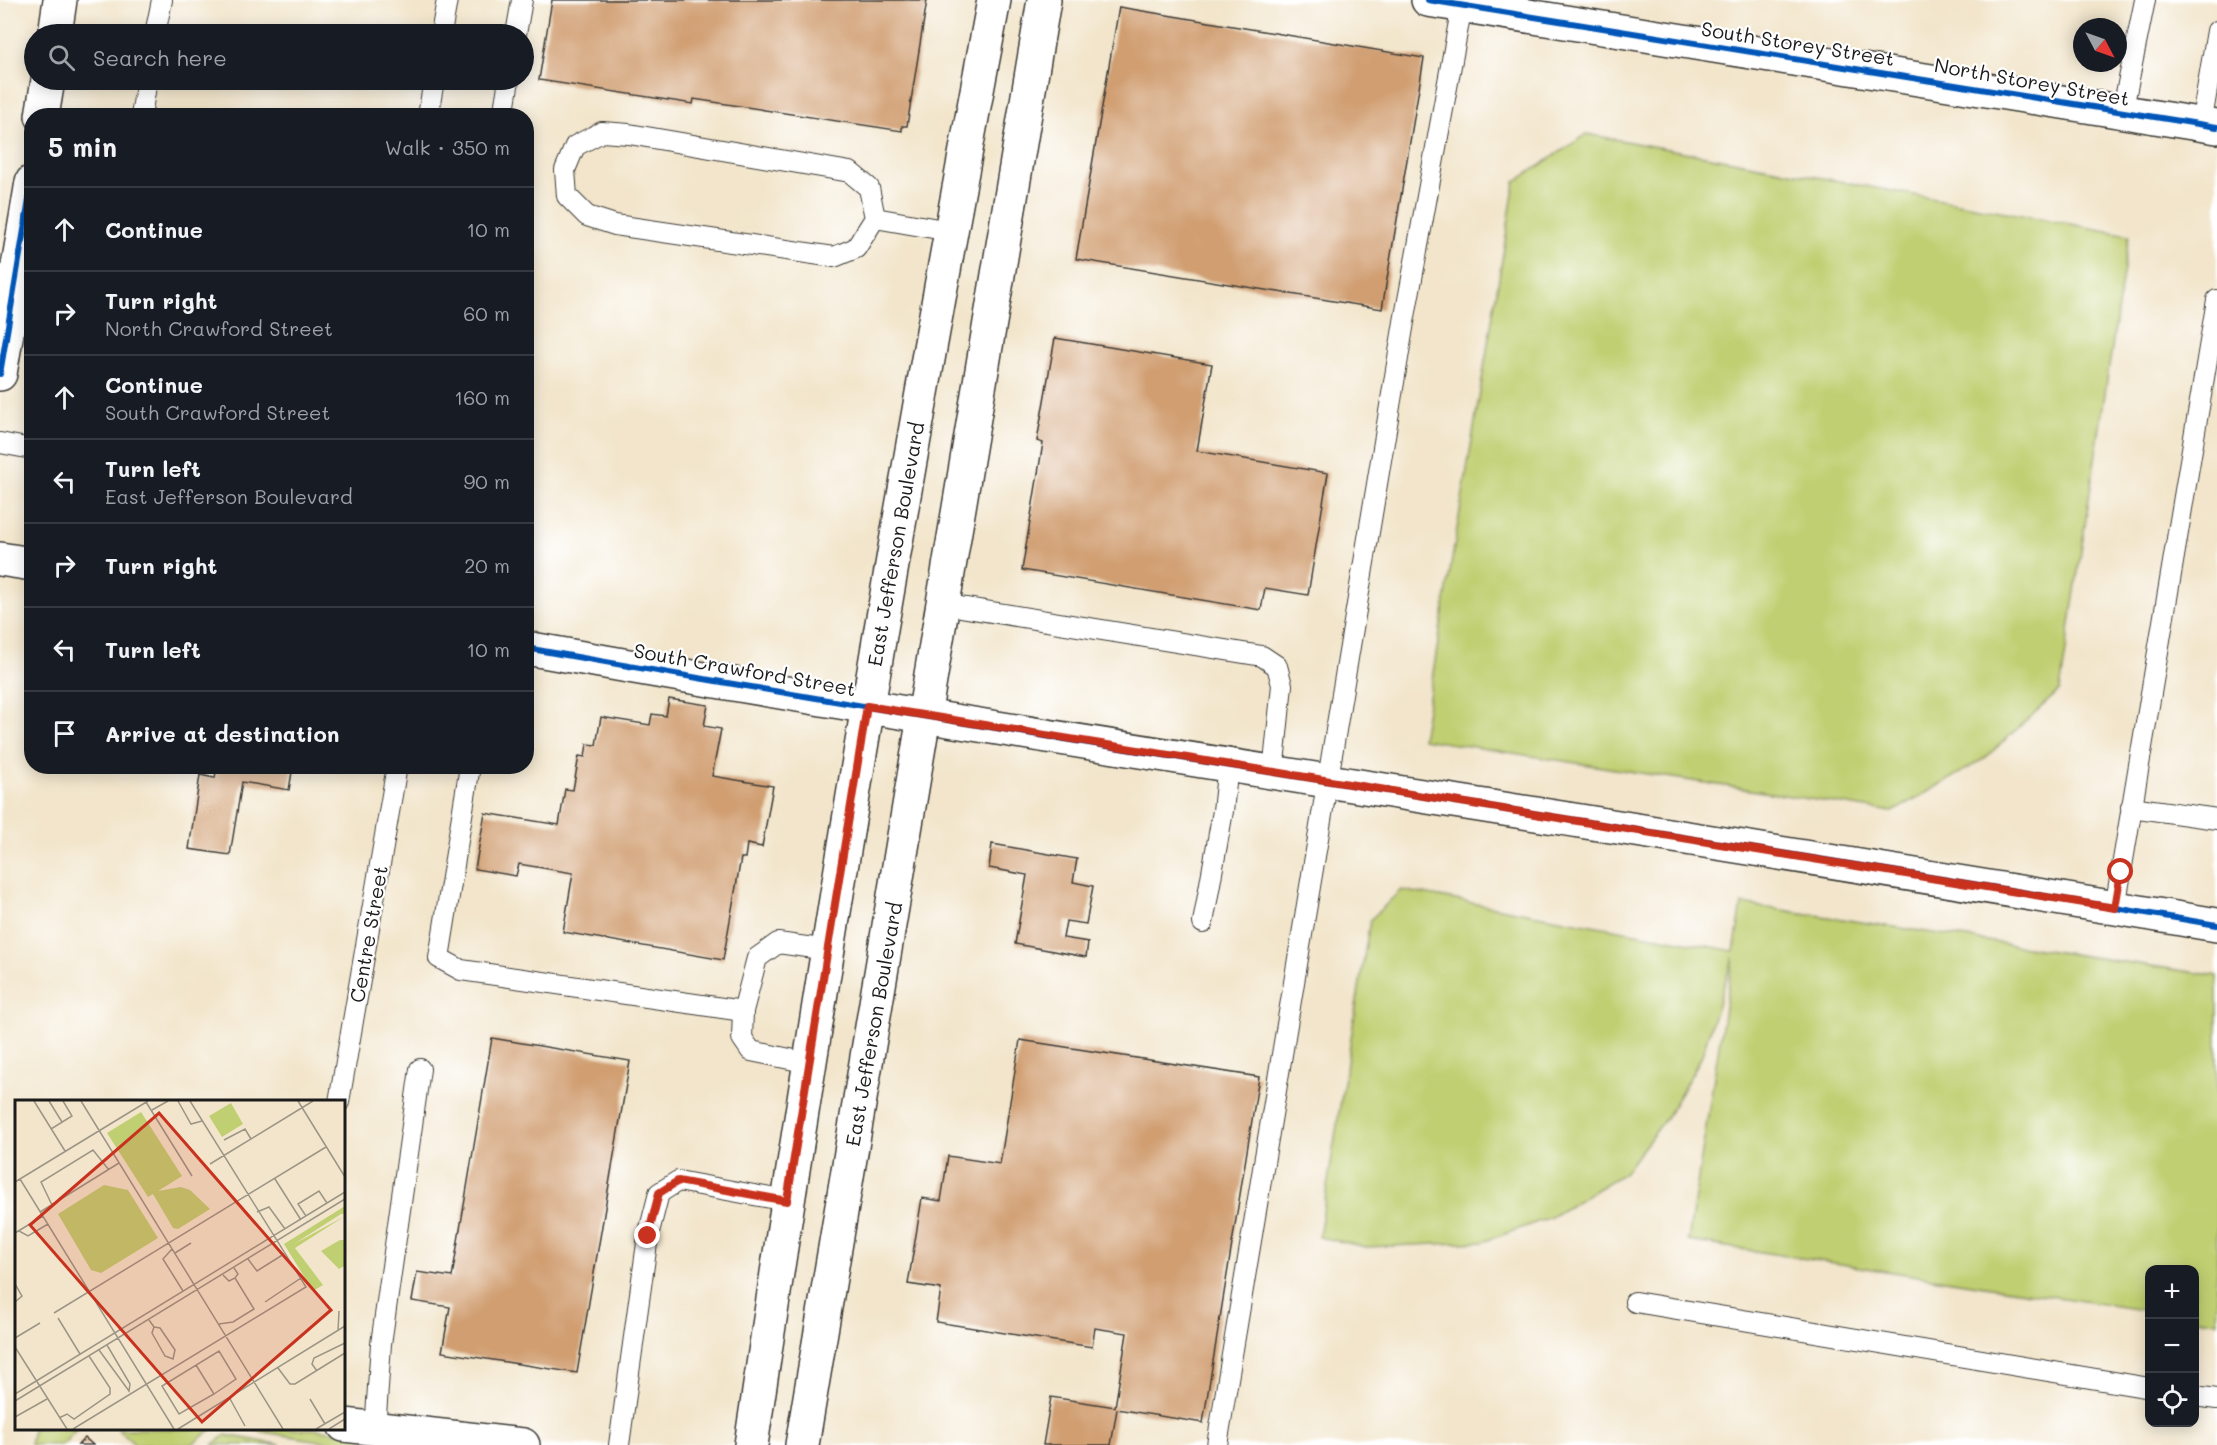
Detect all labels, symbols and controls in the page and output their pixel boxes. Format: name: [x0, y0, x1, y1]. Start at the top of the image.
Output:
street label: South Storey Street: [1699, 15, 1897, 71]
north arrow: [2073, 18, 2127, 72]
search box: [24, 24, 534, 90]
icon: search: [45, 41, 78, 74]
text: Search here: [93, 43, 227, 72]
street label: North Storey Street: [1932, 51, 2132, 111]
text: 5 min: [48, 130, 117, 164]
text: Walk · 350 m: [385, 134, 510, 160]
icon: ahead: [48, 213, 81, 246]
text: Continue: [105, 215, 203, 244]
text: 10 m: [466, 216, 510, 242]
text: Turn right: [105, 286, 217, 315]
icon: right: [48, 297, 81, 330]
text: 60 m: [463, 300, 510, 326]
text: North Crawford Street: [105, 315, 333, 341]
text: Continue: [105, 370, 203, 399]
icon: ahead: [48, 381, 81, 414]
text: 160 m: [454, 384, 510, 410]
text: South Crawford Street: [105, 399, 330, 425]
street label: East Jefferson Boulevard: [861, 420, 929, 668]
text: Turn left: [105, 454, 201, 483]
icon: left: [48, 465, 81, 498]
text: 90 m: [464, 468, 510, 494]
text: East Jefferson Boulevard: [105, 483, 353, 509]
icon: right: [48, 549, 81, 582]
text: Turn right: [105, 551, 217, 580]
text: 20 m: [464, 552, 510, 578]
icon: left: [48, 633, 81, 666]
text: Turn left: [105, 635, 201, 664]
text: 10 m: [466, 636, 510, 662]
street label: South Crawford Street: [632, 637, 858, 701]
icon: arrive: [48, 717, 81, 750]
text: Arrive at destination: [105, 719, 340, 748]
route start: [2107, 858, 2133, 884]
street label: Centre Street: [343, 863, 393, 1005]
street label: East Jefferson Boulevard: [839, 900, 907, 1148]
inset map: [15, 1100, 345, 1430]
route end: [634, 1222, 660, 1248]
map controls: [2145, 1265, 2199, 1427]
button: +: [2145, 1265, 2199, 1319]
button: −: [2145, 1319, 2199, 1373]
button: locate: [2145, 1373, 2199, 1427]

